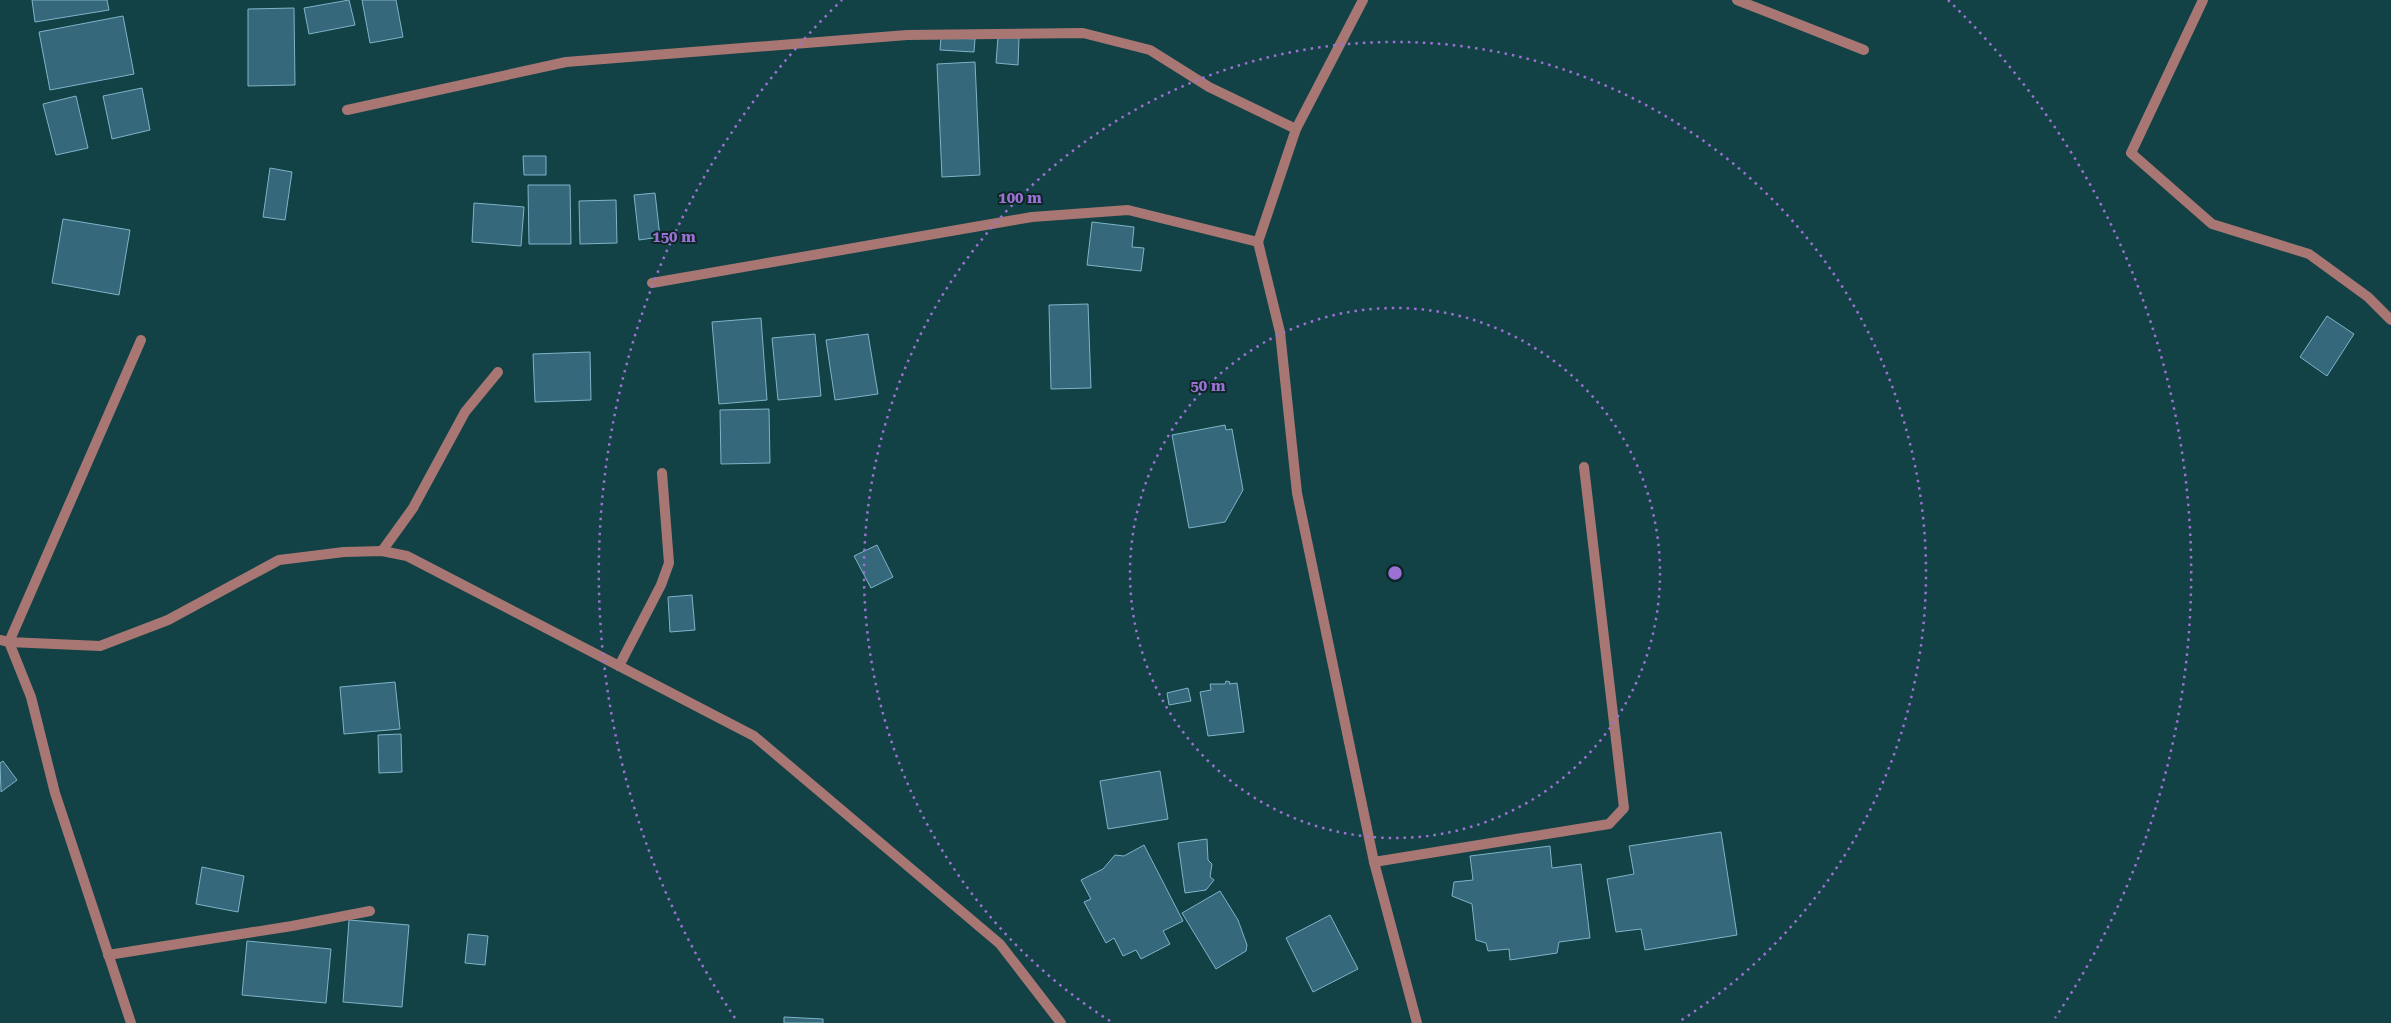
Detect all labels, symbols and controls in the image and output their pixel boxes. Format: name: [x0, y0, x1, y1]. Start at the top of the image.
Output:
text: 100 m: [998, 189, 1042, 207]
text: 150 m: [652, 228, 696, 246]
text: 50 m: [1190, 377, 1226, 395]
centre of rings: [1386, 564, 1404, 582]

